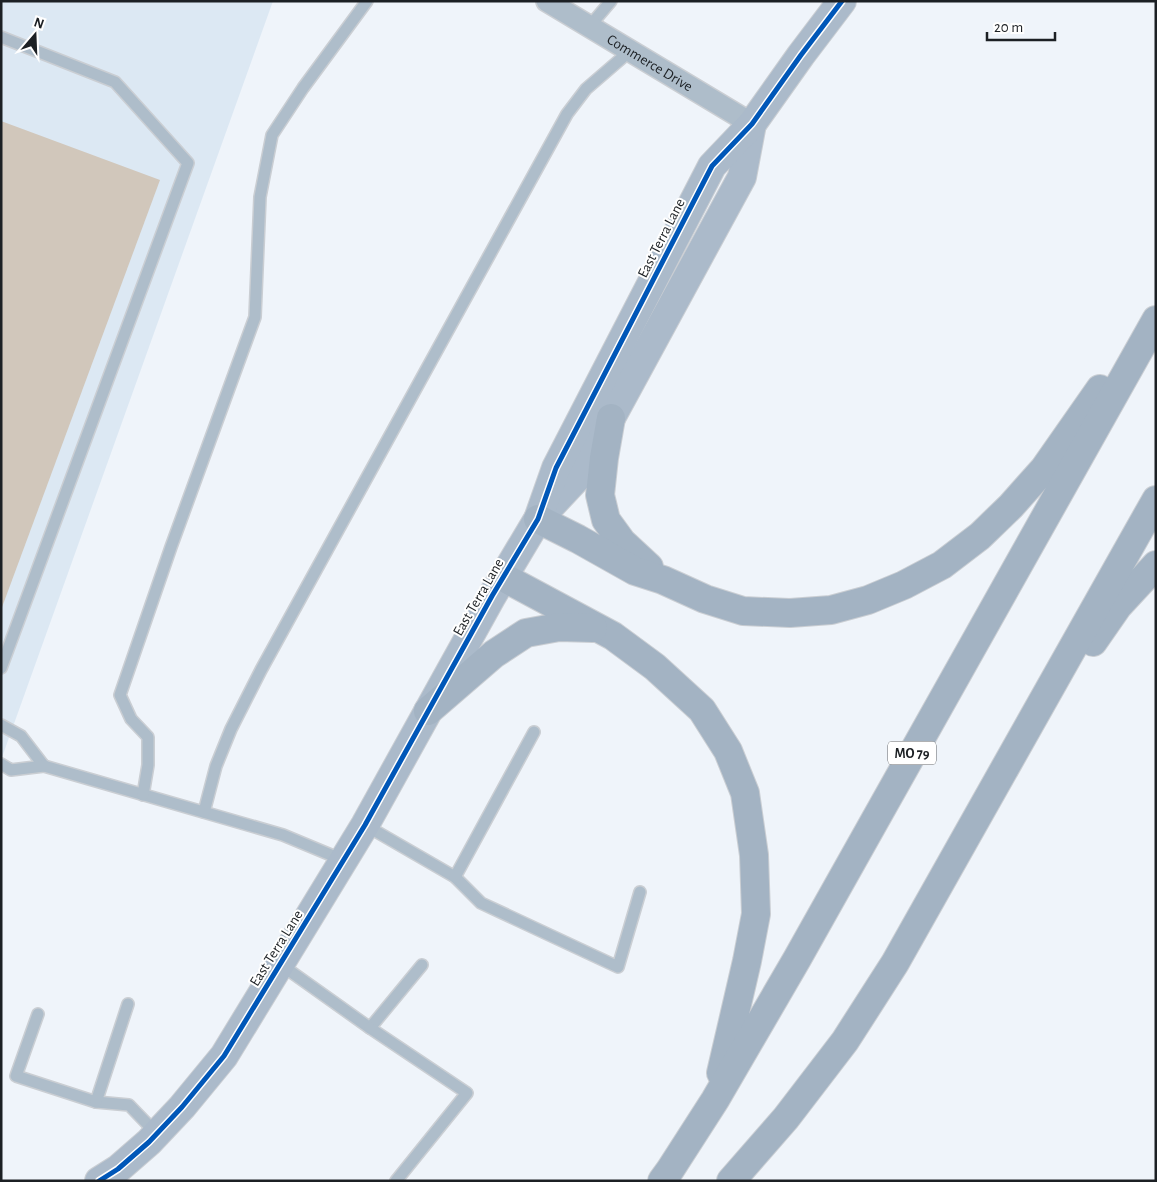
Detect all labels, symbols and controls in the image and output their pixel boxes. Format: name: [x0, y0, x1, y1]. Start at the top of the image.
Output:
north arrow: [10, 10, 60, 60]
scale bar: [987, 10, 1054, 42]
text: N: [32, 15, 46, 32]
text: 20 m: [994, 20, 1023, 35]
street label: Commerce Drive: [604, 32, 695, 95]
street label: East Terra Lane: [635, 196, 688, 280]
street label: East Terra Lane: [450, 556, 507, 638]
road number: MO 79: [888, 741, 936, 764]
street label: East Terra Lane: [247, 908, 306, 989]

